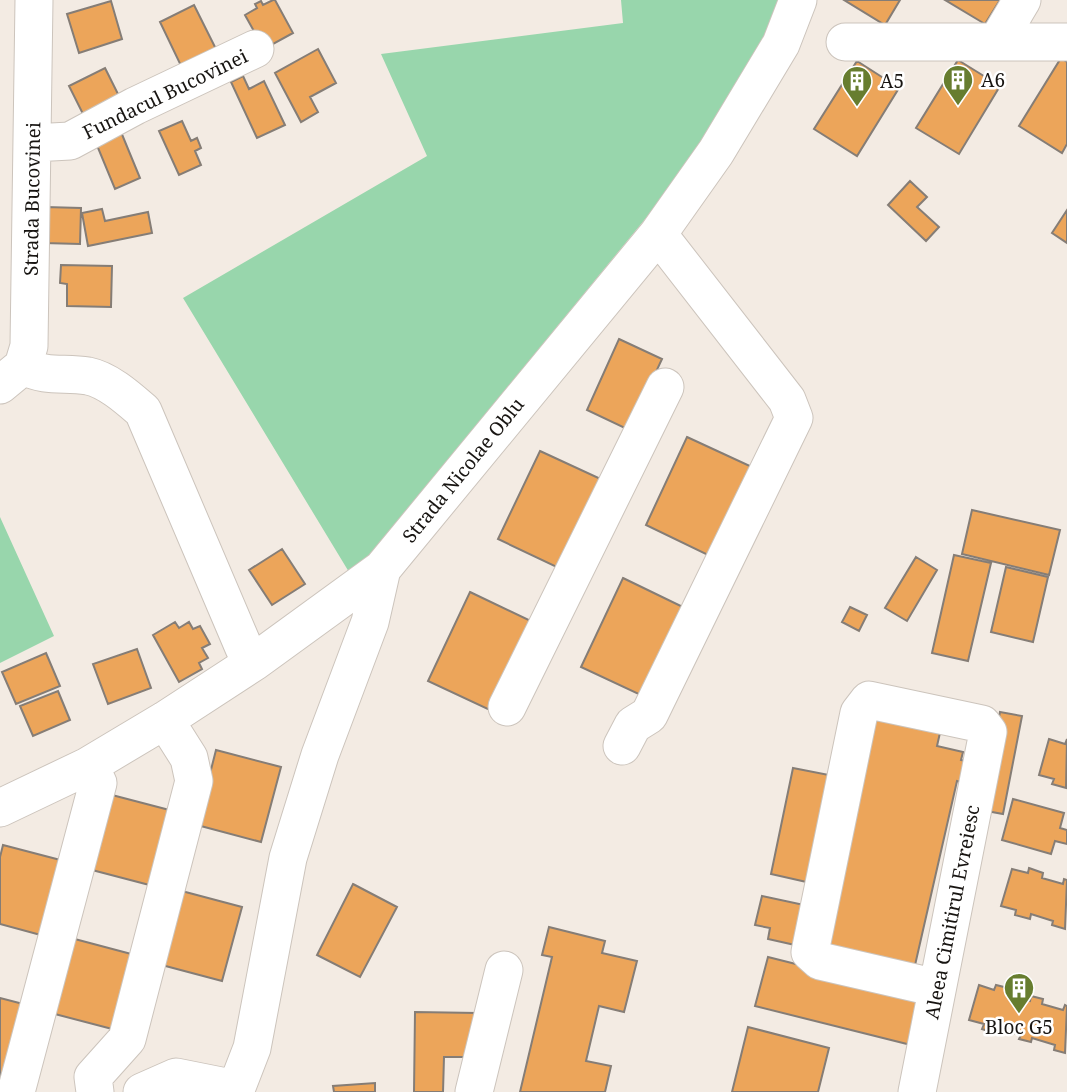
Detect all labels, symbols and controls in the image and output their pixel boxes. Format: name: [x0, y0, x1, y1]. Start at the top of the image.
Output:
street label: Fundacul Bucovinei: [78, 43, 252, 145]
building icon: A6: [941, 63, 975, 107]
building icon: A5: [840, 64, 874, 108]
place label: A6: [981, 67, 1005, 93]
place label: A5: [880, 68, 904, 94]
street label: Strada Bucovinei: [18, 122, 46, 276]
street label: Strada Nicolae Oblu: [396, 392, 530, 548]
street label: Aleea Cimitirul Evreiesc: [918, 803, 986, 1021]
building icon: Bloc G5: [1002, 971, 1036, 1015]
place label: Bloc G5: [985, 1014, 1053, 1040]

